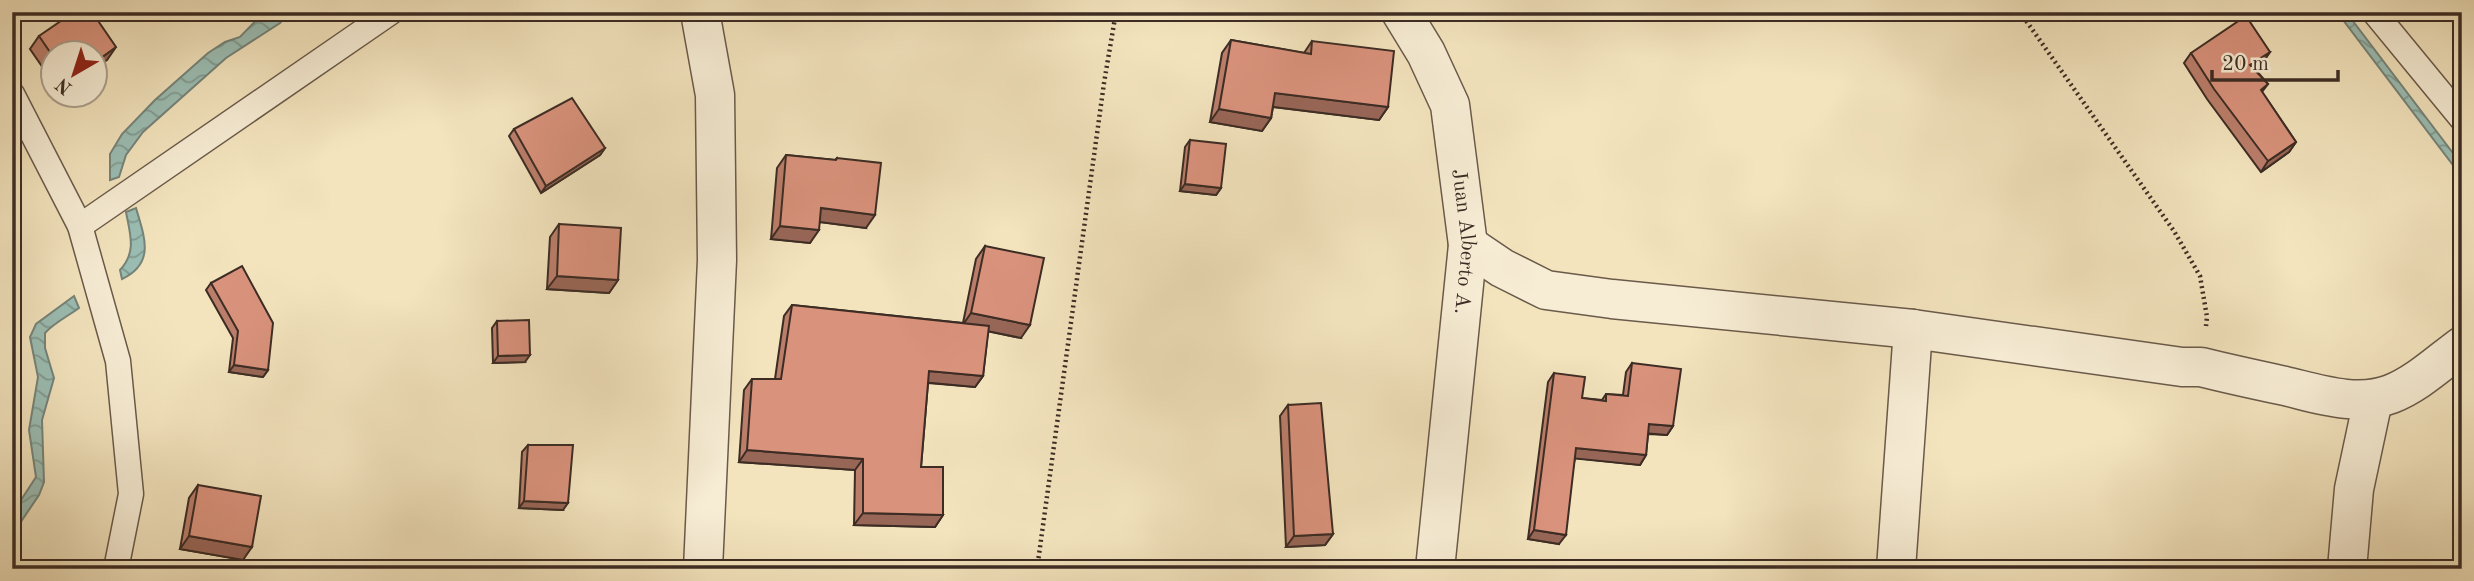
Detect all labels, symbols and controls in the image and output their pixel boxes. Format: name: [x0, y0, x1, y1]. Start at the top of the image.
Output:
north arrow: [38, 38, 108, 108]
scale bar: [2212, 38, 2338, 82]
text: 20 m: [2222, 54, 2269, 75]
text: N: [53, 73, 76, 97]
street label: Juan Alberto A.: [1448, 168, 1479, 316]

